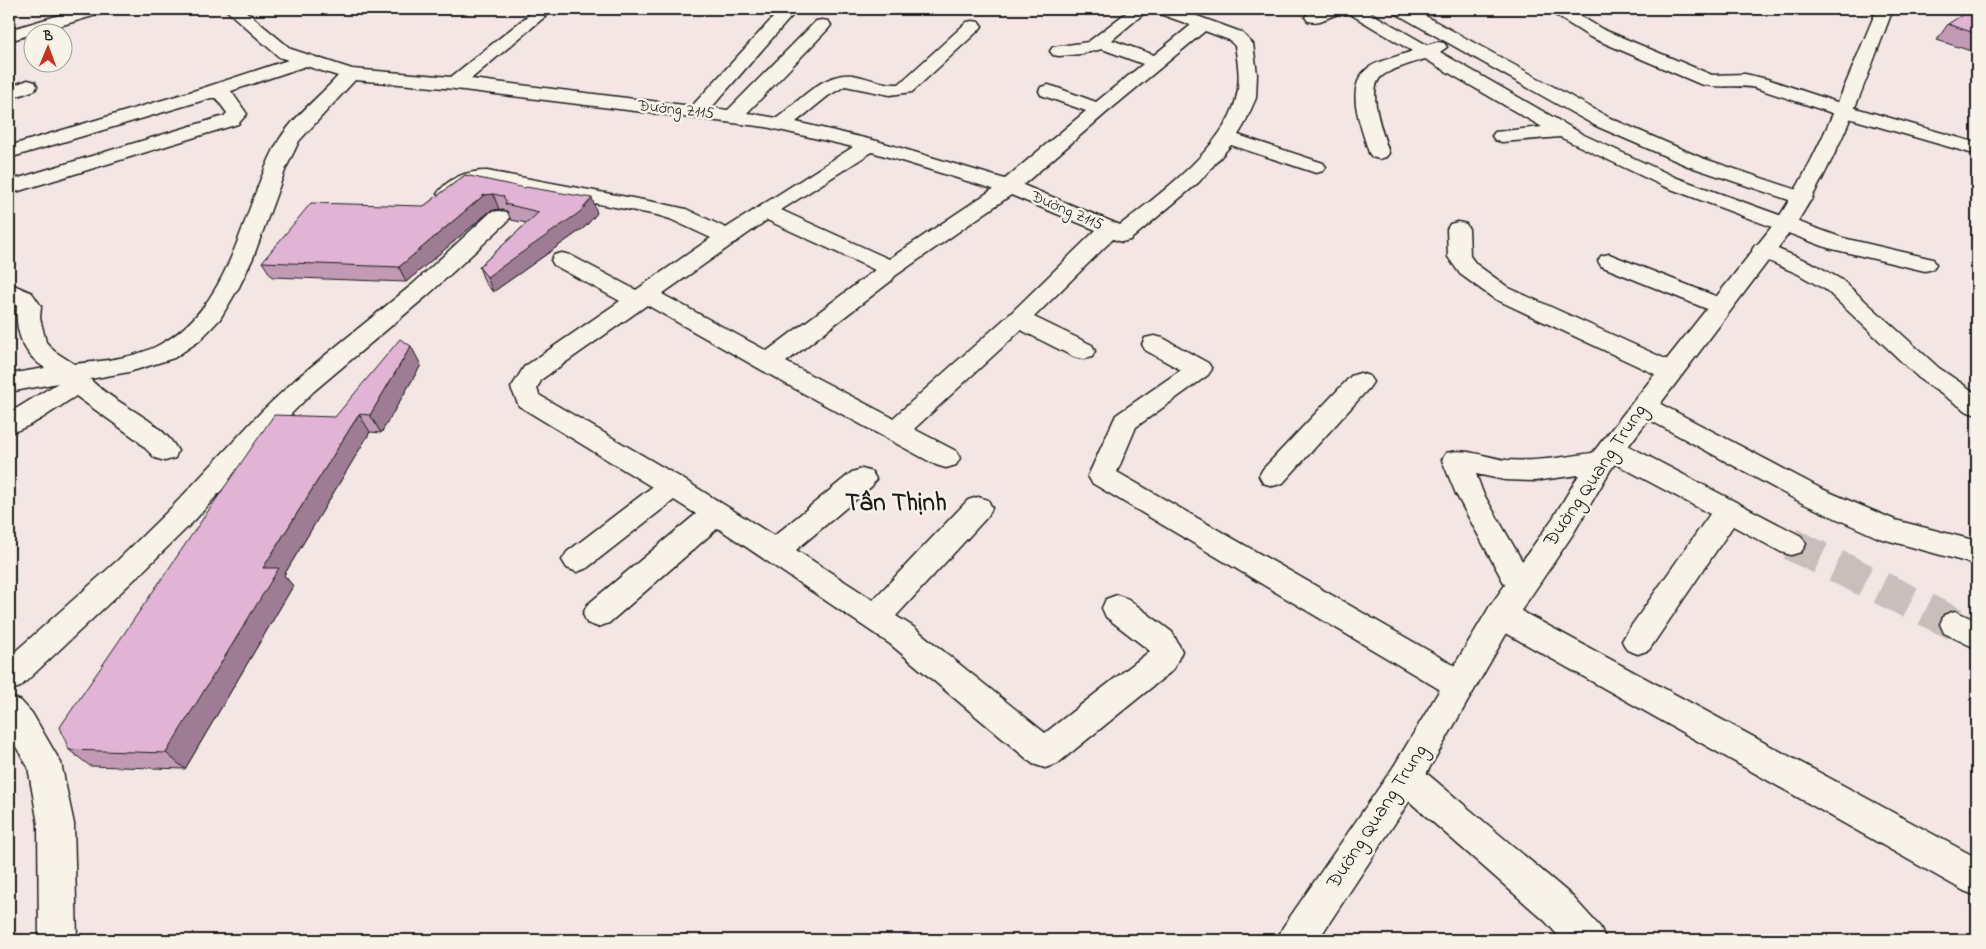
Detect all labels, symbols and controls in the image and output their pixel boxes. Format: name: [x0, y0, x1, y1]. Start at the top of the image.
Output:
north arrow: [22, 22, 72, 72]
text: B: [42, 26, 54, 47]
street label: Đường Z115: [636, 94, 715, 126]
street label: Đường Z115: [1026, 185, 1107, 237]
street label: Đường Quang Trung: [1537, 399, 1656, 555]
district label: Tân Thịnh: [845, 486, 947, 522]
street label: Đường Quang Trung: [1320, 739, 1437, 896]

